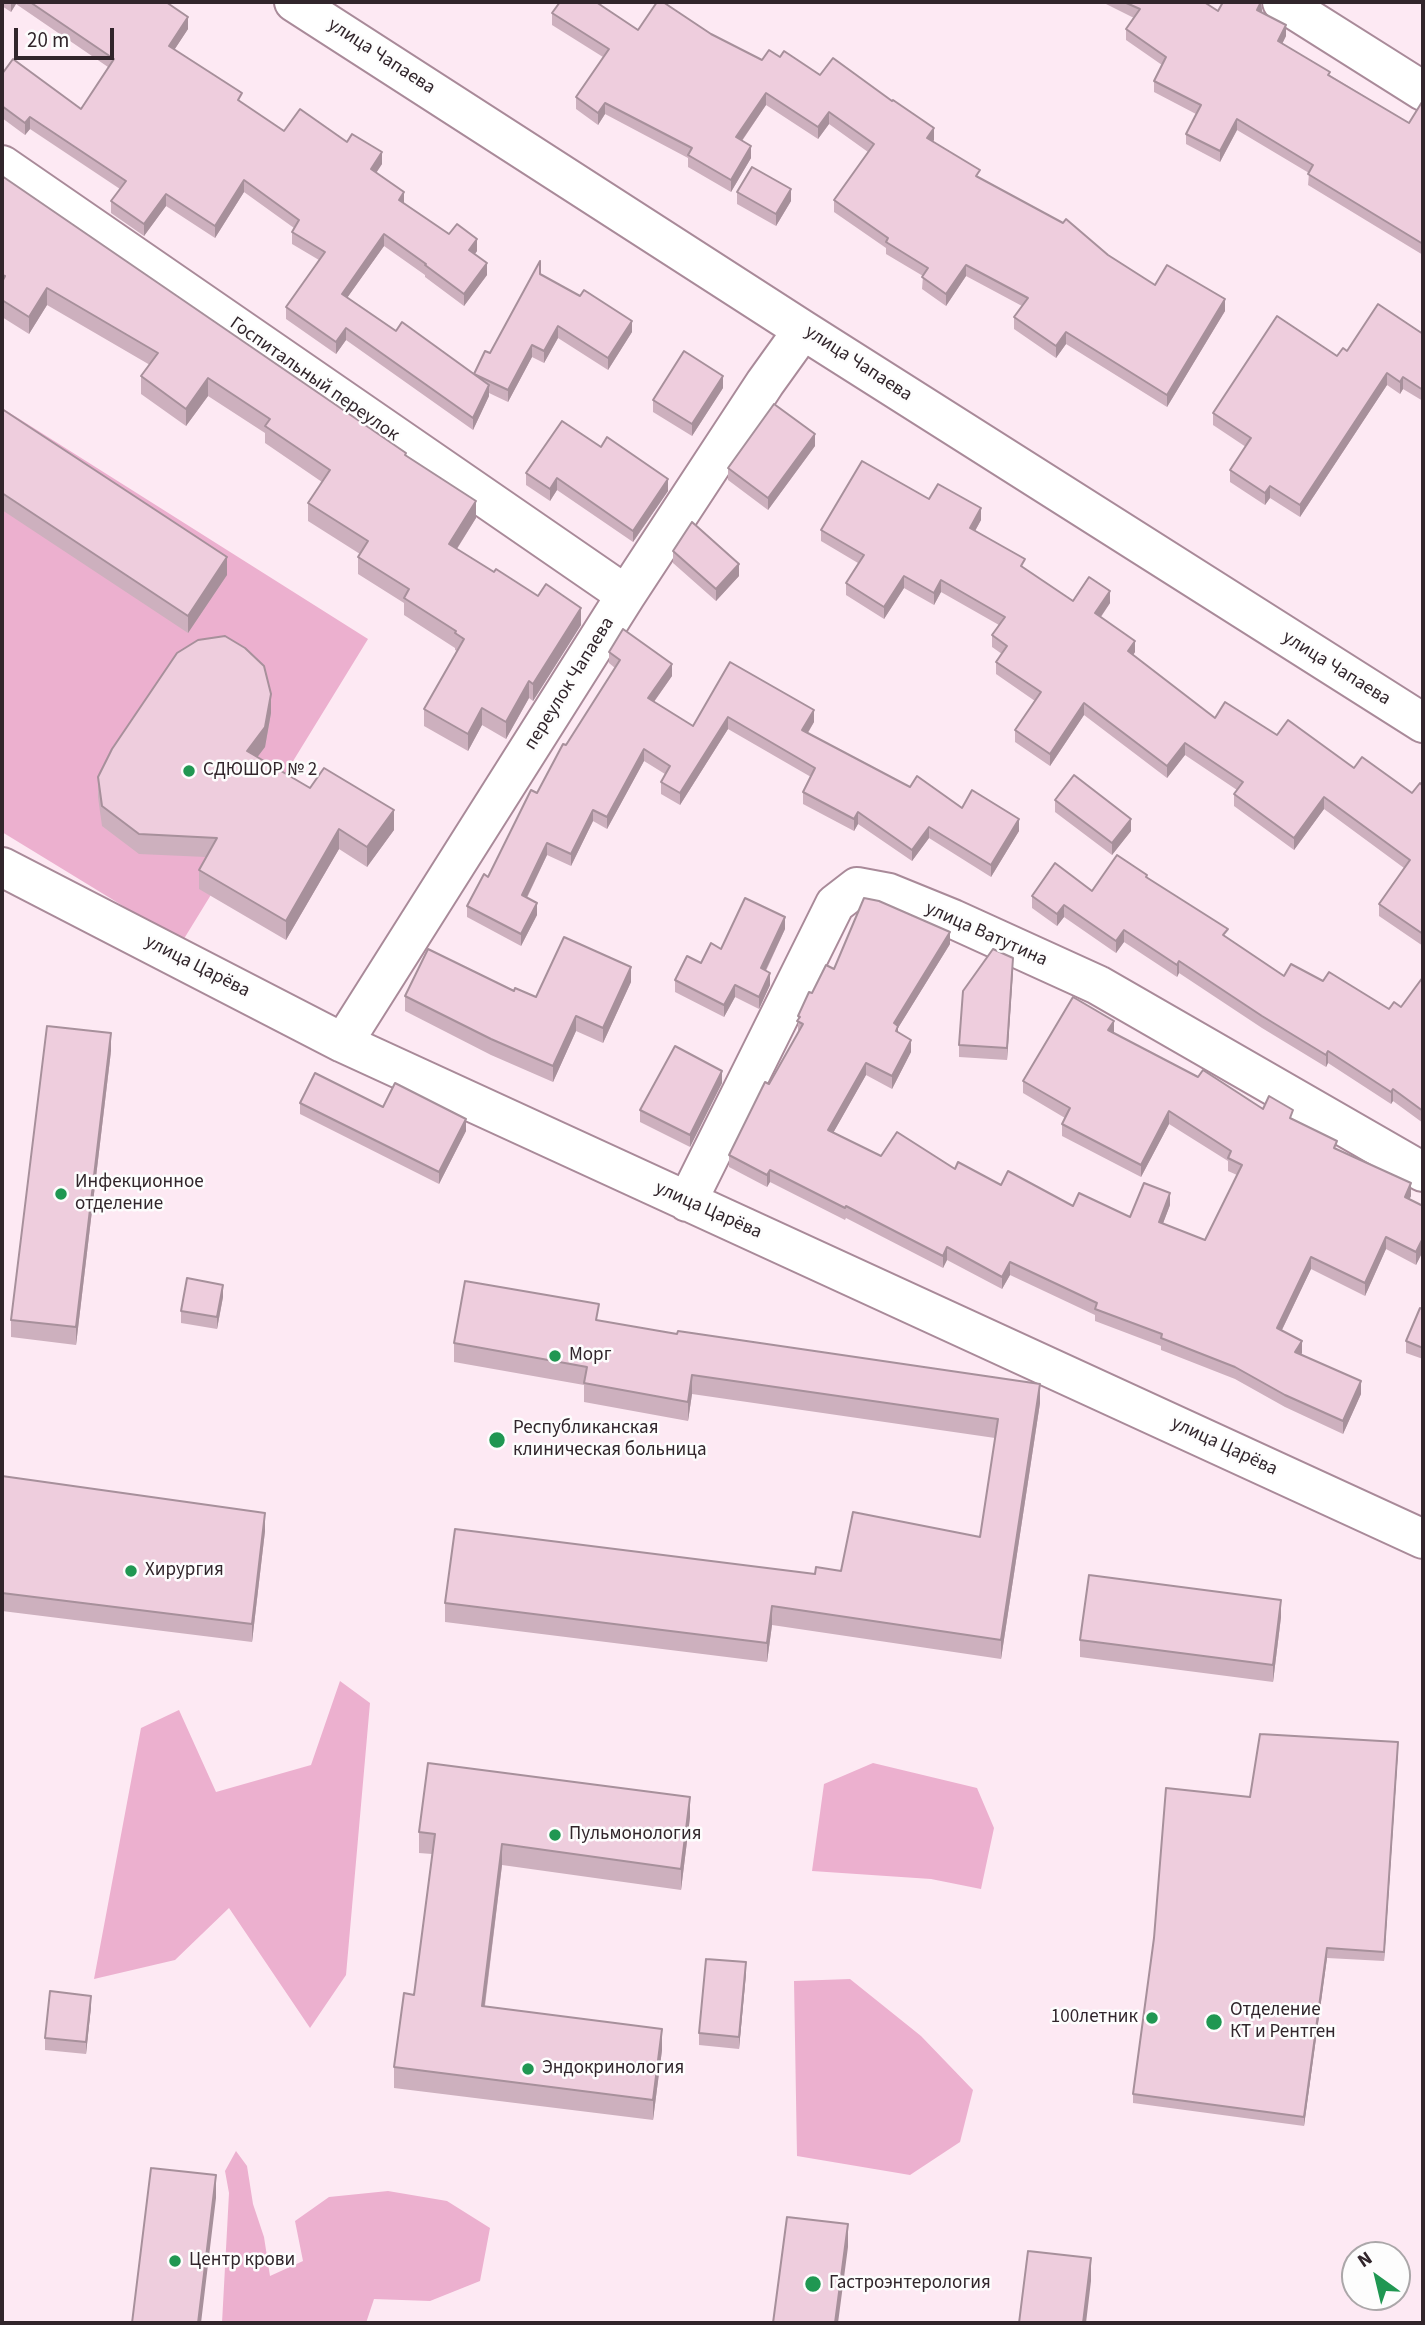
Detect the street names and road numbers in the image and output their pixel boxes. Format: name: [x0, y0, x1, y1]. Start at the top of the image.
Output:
street label: улица Чапаева: [323, 14, 439, 100]
street label: Госпитальный переулок: [225, 313, 403, 447]
street label: улица Чапаева: [800, 321, 916, 407]
street label: переулок Чапаева: [520, 614, 620, 754]
street label: улица Чапаева: [1278, 627, 1394, 711]
street label: улица Ватутина: [921, 898, 1051, 972]
street label: улица Царёва: [141, 931, 253, 1003]
street label: улица Царёва: [651, 1177, 765, 1245]
street label: улица Царёва: [1167, 1412, 1281, 1482]

